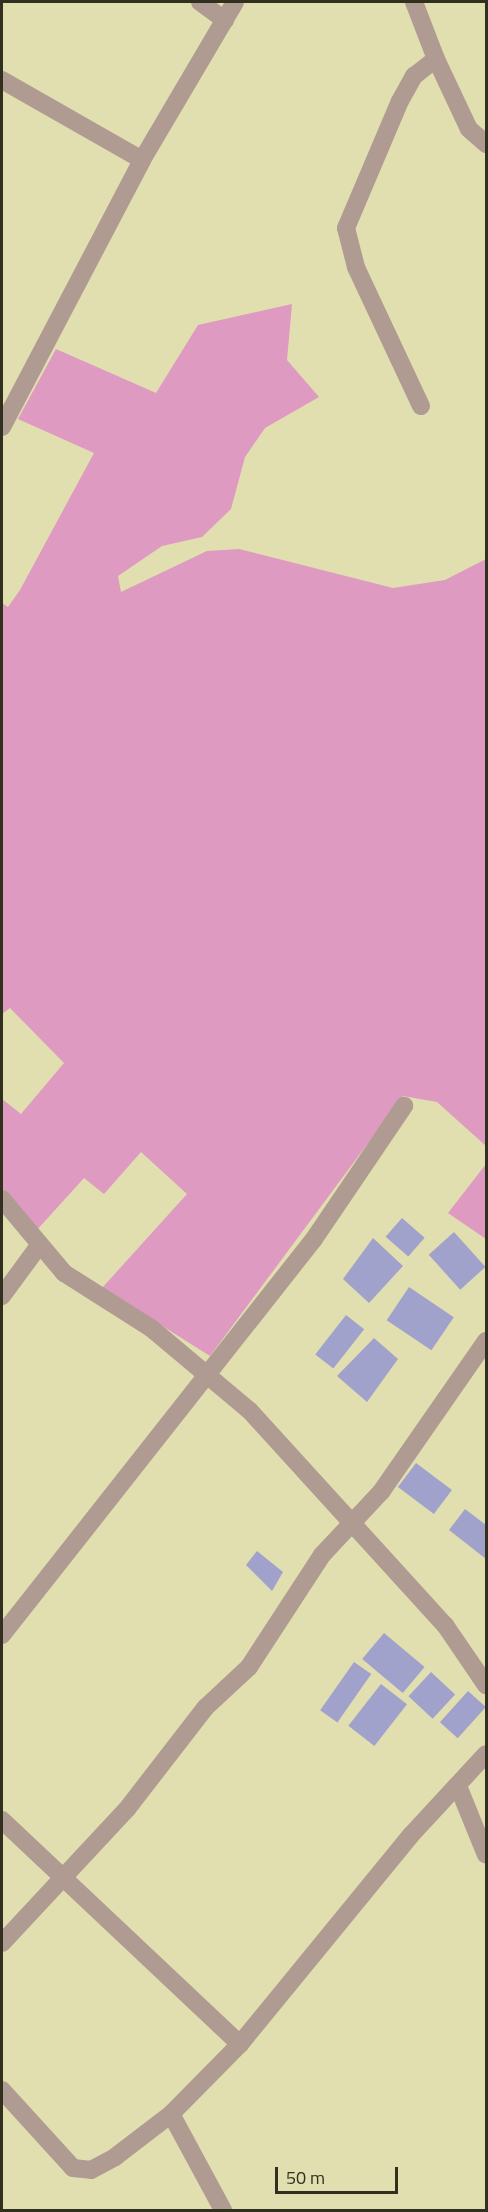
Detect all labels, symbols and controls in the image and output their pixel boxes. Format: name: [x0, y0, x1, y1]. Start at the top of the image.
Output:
scale bar: [278, 2155, 401, 2193]
text: 50 m: [286, 2164, 325, 2191]

